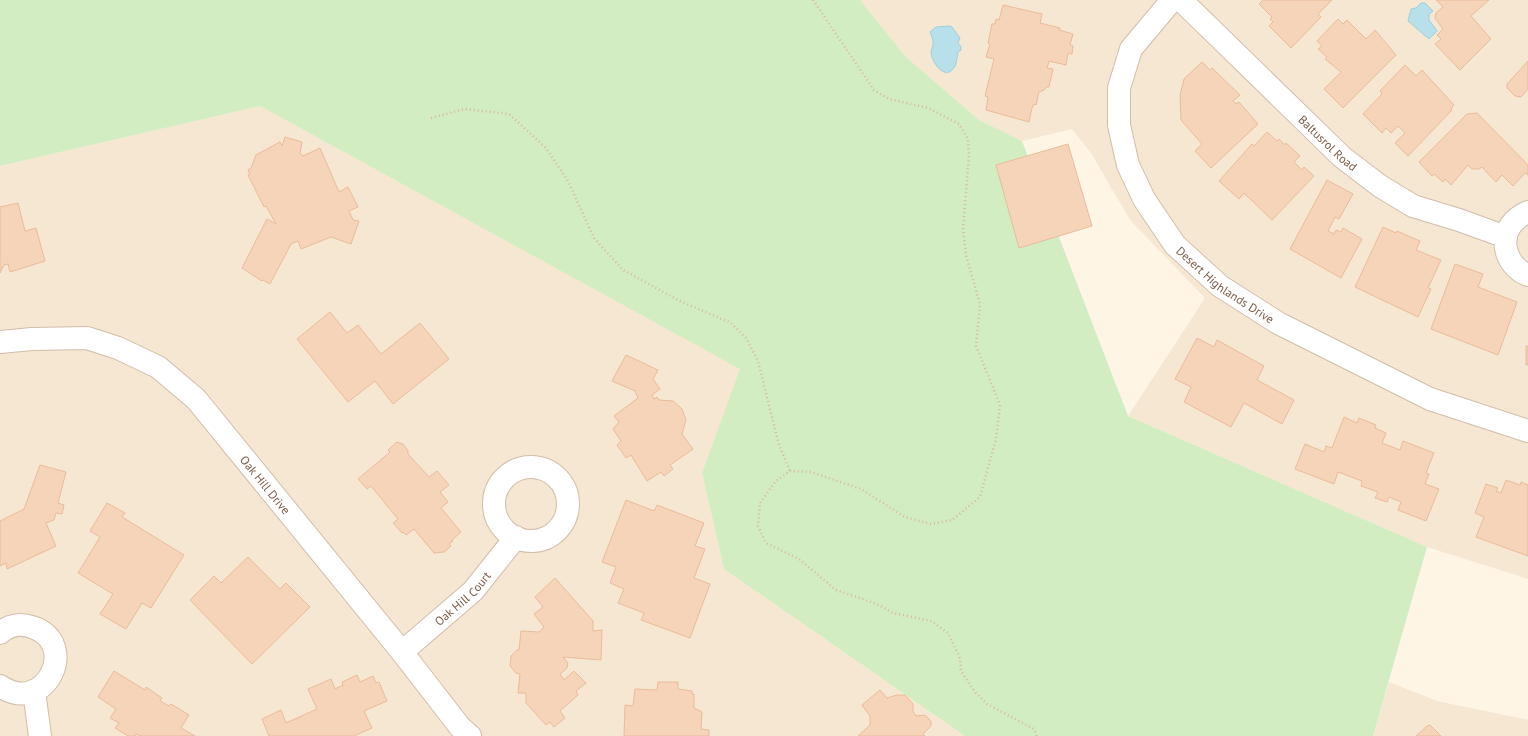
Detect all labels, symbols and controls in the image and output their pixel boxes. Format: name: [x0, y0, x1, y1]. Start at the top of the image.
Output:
street label: Baltusrol Road: [1296, 112, 1360, 174]
street label: Desert Highlands Drive: [1173, 243, 1277, 326]
street label: Oak Hill Drive: [237, 452, 294, 517]
street label: Oak Hill Court: [431, 568, 494, 628]

